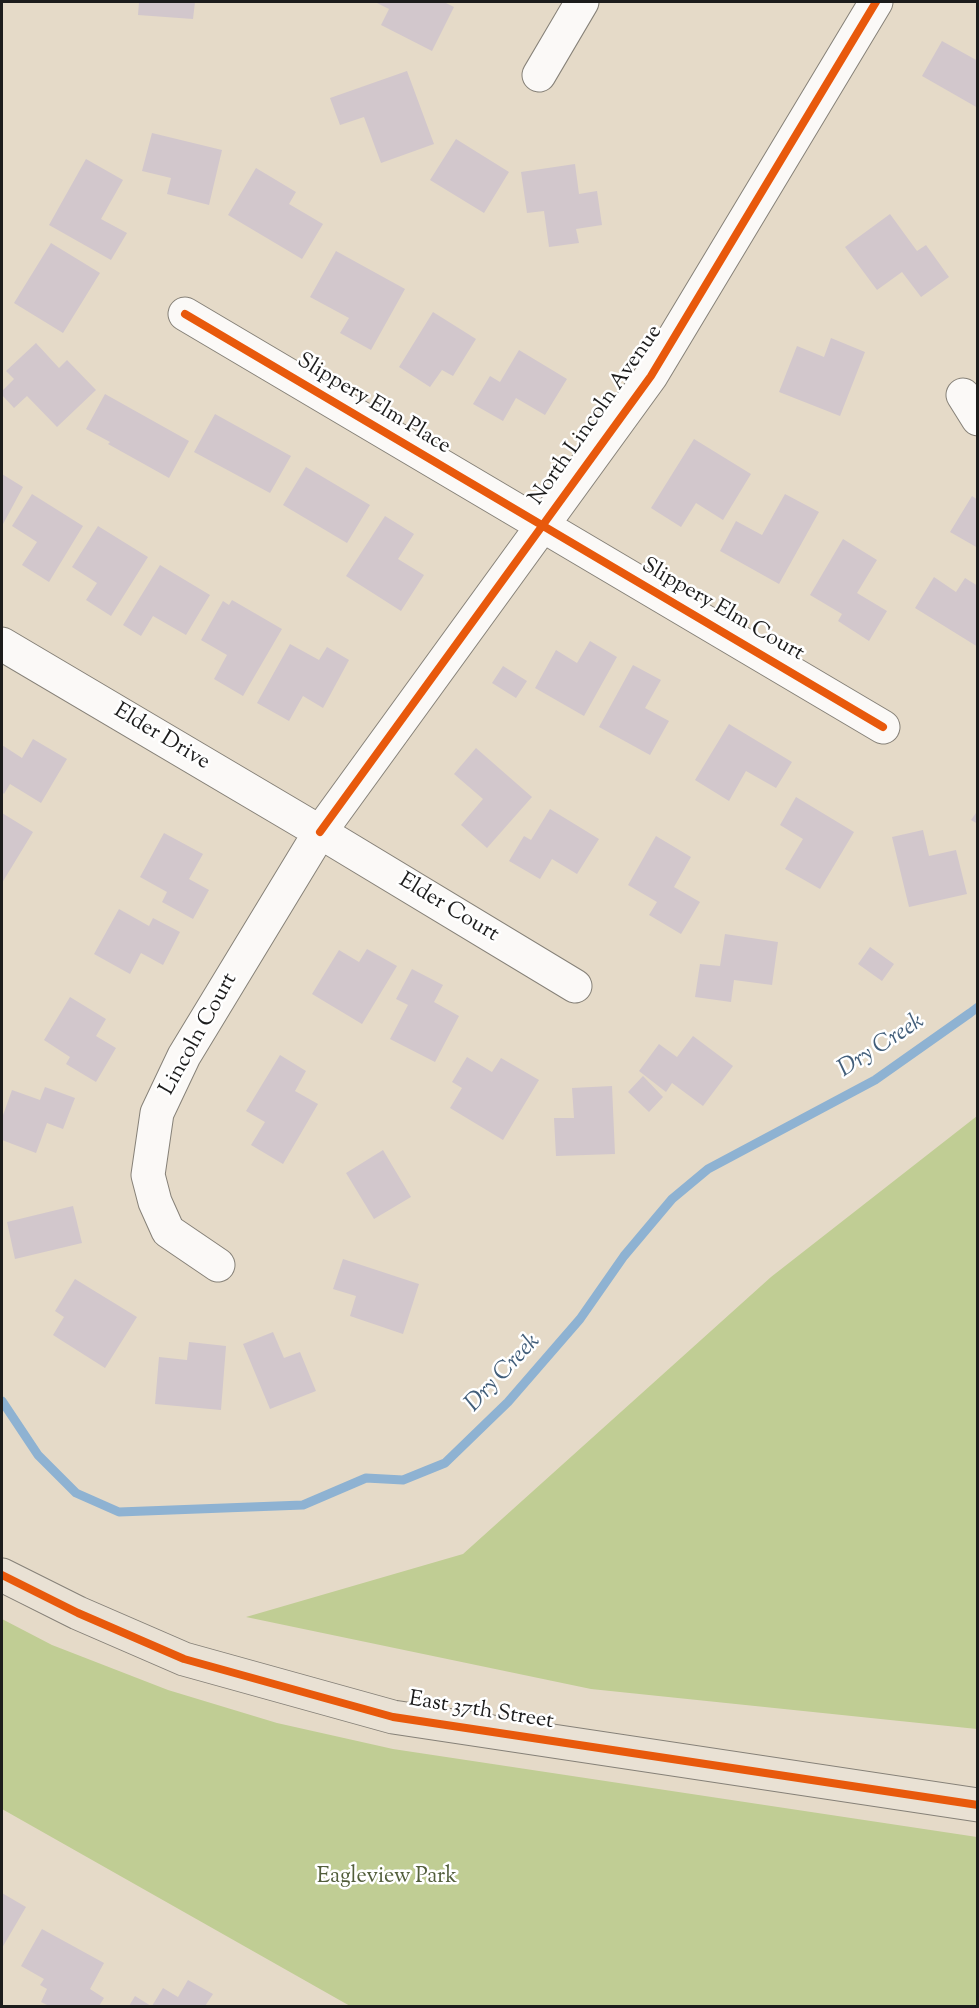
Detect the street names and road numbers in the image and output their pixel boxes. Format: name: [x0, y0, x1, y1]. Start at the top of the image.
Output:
street label: North Lincoln Avenue: [525, 321, 669, 511]
street label: Slippery Elm Place: [291, 349, 455, 461]
street label: Slippery Elm Court: [636, 554, 808, 668]
street label: Elder Drive: [108, 699, 214, 777]
street label: Elder Court: [393, 869, 503, 949]
street label: Lincoln Court: [156, 969, 244, 1101]
street label: East 37th Street: [407, 1688, 555, 1736]

